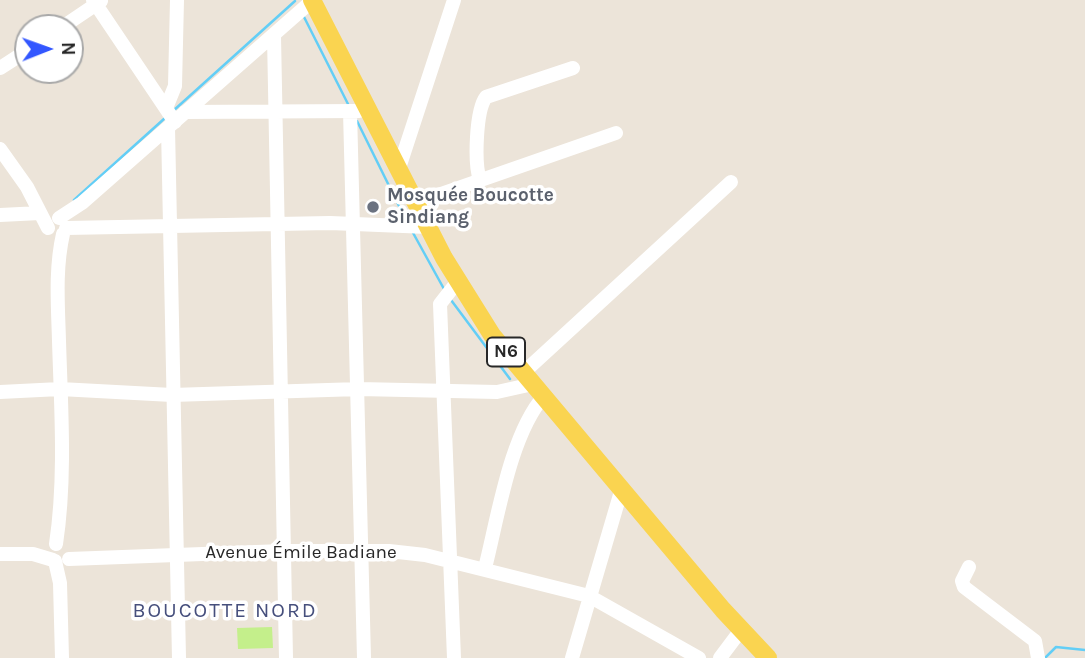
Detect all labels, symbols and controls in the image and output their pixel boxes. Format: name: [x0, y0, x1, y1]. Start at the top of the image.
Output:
north arrow: [14, 14, 84, 84]
text: N: [57, 42, 79, 56]
place label: Mosquée Boucotte Sindiang: [387, 185, 554, 229]
marker: Mosquée Boucotte Sindiang: [365, 199, 381, 215]
road number: N6: [487, 338, 525, 366]
street label: Avenue Émile Badiane: [205, 542, 397, 564]
district label: BOUCOTTE NORD: [134, 598, 316, 624]

